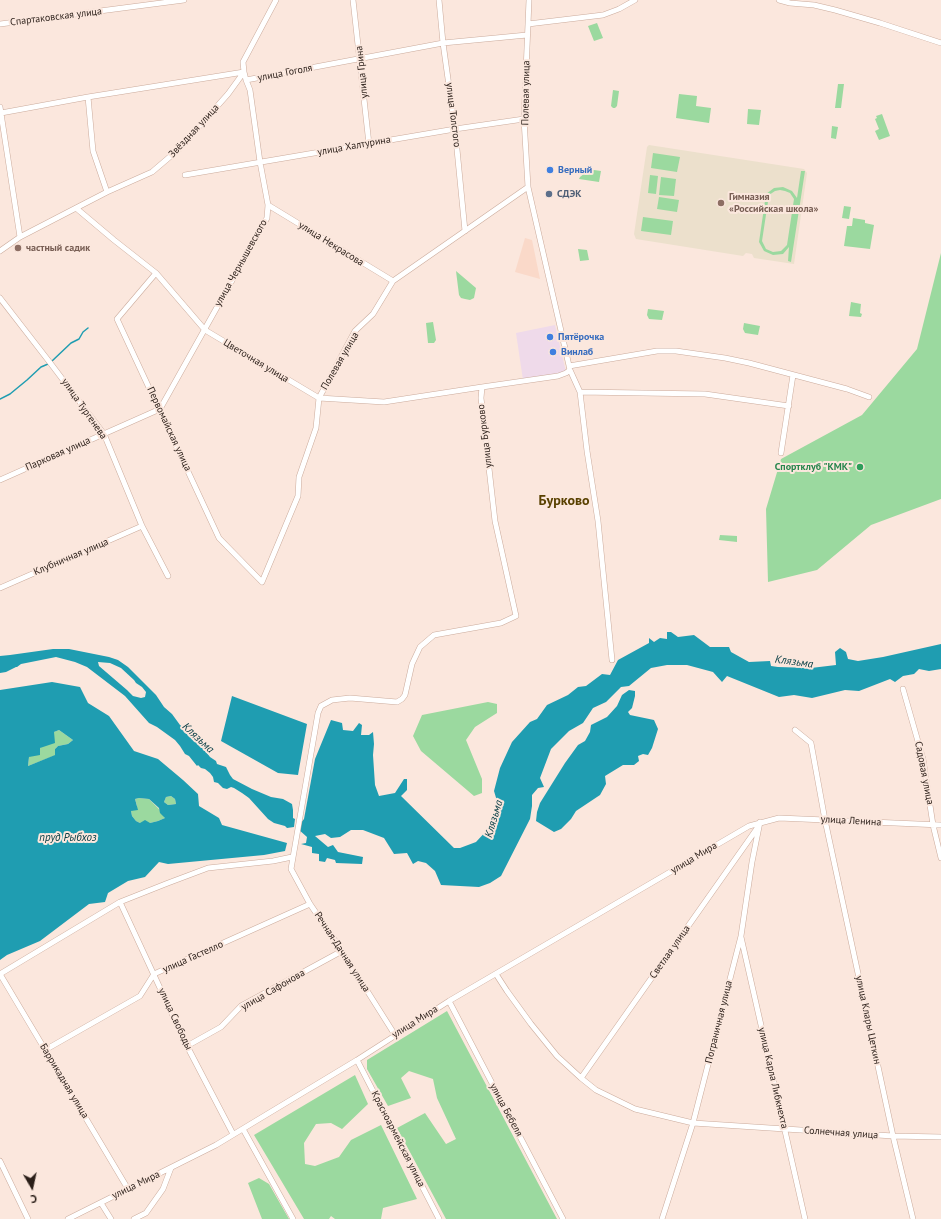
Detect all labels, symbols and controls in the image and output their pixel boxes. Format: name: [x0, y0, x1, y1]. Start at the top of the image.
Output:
street label: Спартаковская улица: [9, 5, 103, 29]
street label: улица Грина: [353, 45, 371, 99]
street label: Полевая улица: [519, 60, 533, 126]
street label: улица Гоголя: [257, 62, 313, 84]
street label: улица Толстого: [443, 82, 463, 148]
street label: Звёздная улица: [166, 102, 222, 160]
street label: улица Халтурина: [316, 134, 392, 158]
place label: Верный: [558, 164, 592, 176]
marker: Верный: [545, 165, 555, 175]
place label: СДЭК: [557, 188, 581, 200]
marker: СДЭК: [544, 189, 554, 199]
place label: Гимназия «Российская школа»: [729, 191, 818, 214]
marker: Гимназия «Российская школа»: [716, 198, 726, 208]
street label: улица Чернышевского: [212, 217, 270, 309]
street label: улица Некрасова: [296, 219, 366, 269]
place label: частный садик: [26, 242, 90, 254]
marker: частный садик: [13, 243, 23, 253]
street label: Полевая улица: [319, 330, 361, 392]
place label: Пятёрочка: [558, 331, 604, 343]
marker: Пятёрочка: [545, 332, 555, 342]
street label: Цветочная улица: [221, 337, 291, 385]
place label: Винлаб: [561, 346, 593, 358]
marker: Винлаб: [548, 347, 558, 357]
street label: улица Тургенева: [59, 376, 109, 442]
street label: Первомайская улица: [144, 385, 194, 473]
street label: улица Бурково: [475, 403, 495, 469]
street label: Парковая улица: [24, 434, 92, 474]
place label: Спортклуб "КМК": [775, 461, 852, 473]
marker: Спортклуб "КМК": [855, 462, 865, 472]
district label: Бурково: [538, 493, 590, 509]
street label: Клубничная улица: [32, 536, 110, 578]
water label: Клязьма: [774, 653, 814, 671]
water label: Клязьма: [179, 720, 217, 756]
street label: Садовая улица: [912, 740, 936, 806]
water label: Клязьма: [482, 799, 506, 839]
street label: улица Ленина: [820, 813, 882, 829]
water label: пруд Рыбхоз: [39, 831, 97, 845]
street label: улица Мира: [669, 840, 719, 876]
street label: Речная-Дачная улица: [312, 910, 372, 994]
street label: Светлая улица: [647, 923, 693, 981]
street label: улица Гастелло: [161, 938, 225, 976]
street label: улица Сафонова: [239, 967, 307, 1013]
street label: улица Клары Цеткин: [853, 975, 883, 1065]
street label: Пограничная улица: [703, 979, 735, 1065]
street label: улица Свободы: [155, 986, 195, 1052]
street label: улица Мира: [390, 1003, 440, 1041]
street label: улица Карла Либкнехта: [756, 1026, 790, 1130]
street label: Баррикадная улица: [37, 1041, 91, 1121]
street label: улица Бебеля: [487, 1081, 525, 1139]
street label: Красноармейская улица: [369, 1089, 427, 1189]
street label: Солнечная улица: [804, 1124, 878, 1142]
north arrow: [12, 1167, 52, 1207]
street label: улица Мира: [110, 1168, 162, 1202]
text: С: [30, 1191, 38, 1206]

